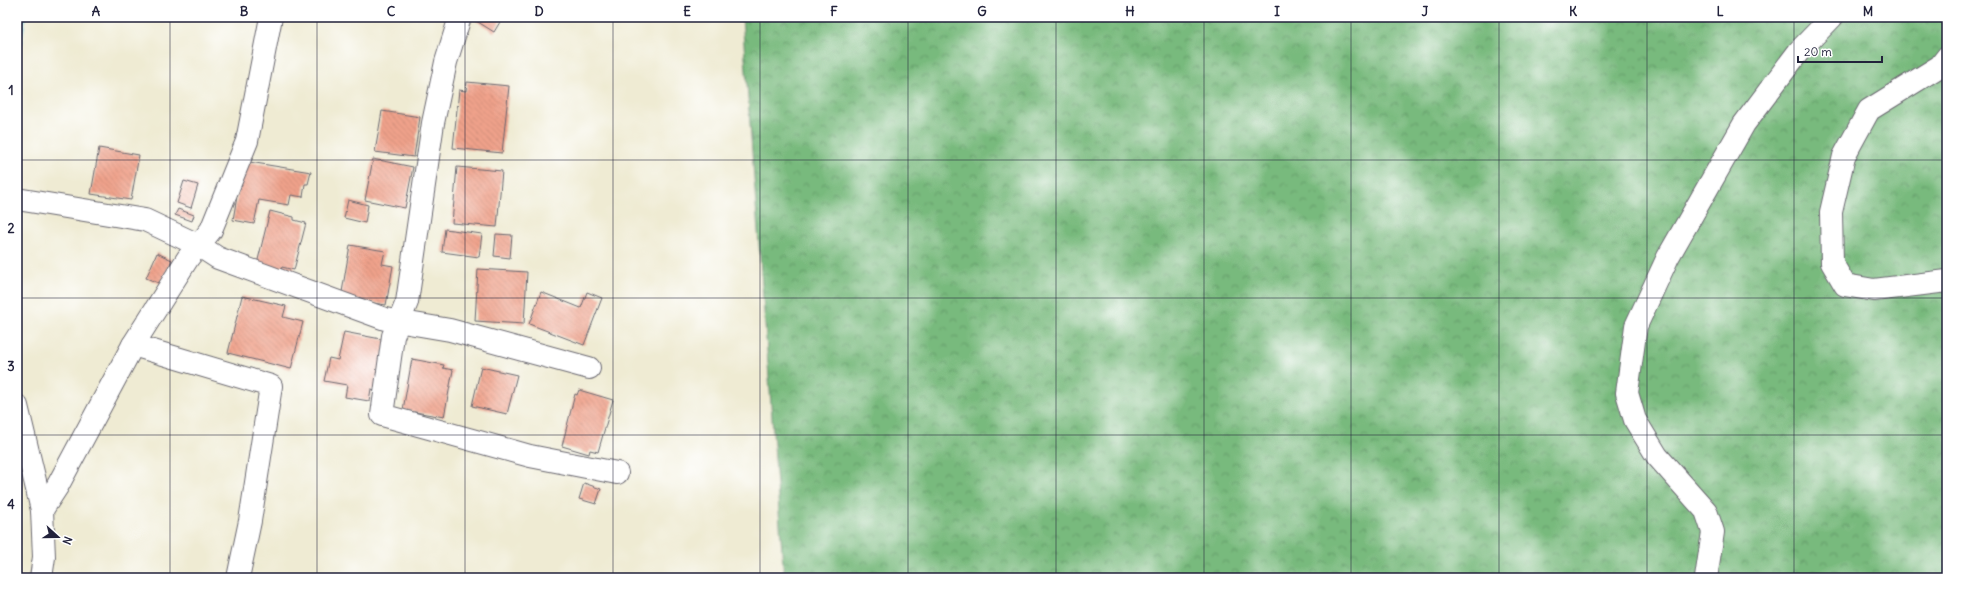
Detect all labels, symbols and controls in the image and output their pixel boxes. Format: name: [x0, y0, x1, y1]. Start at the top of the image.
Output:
text: A: [92, 3, 101, 20]
text: B: [240, 3, 249, 20]
text: C: [387, 3, 396, 20]
text: D: [534, 3, 544, 20]
text: E: [683, 3, 691, 20]
text: F: [830, 3, 838, 20]
text: G: [977, 3, 987, 20]
text: H: [1125, 3, 1135, 20]
text: I: [1274, 3, 1280, 20]
text: J: [1422, 3, 1429, 20]
text: K: [1569, 3, 1578, 20]
text: L: [1716, 3, 1724, 20]
text: M: [1863, 3, 1873, 20]
scale bar: [1798, 38, 1882, 64]
text: 20 m: [1804, 44, 1832, 59]
text: 1: [8, 82, 14, 99]
text: 2: [7, 220, 15, 237]
text: 3: [7, 358, 15, 375]
text: 4: [7, 496, 15, 513]
north arrow: [38, 517, 78, 557]
text: N: [59, 535, 75, 547]

